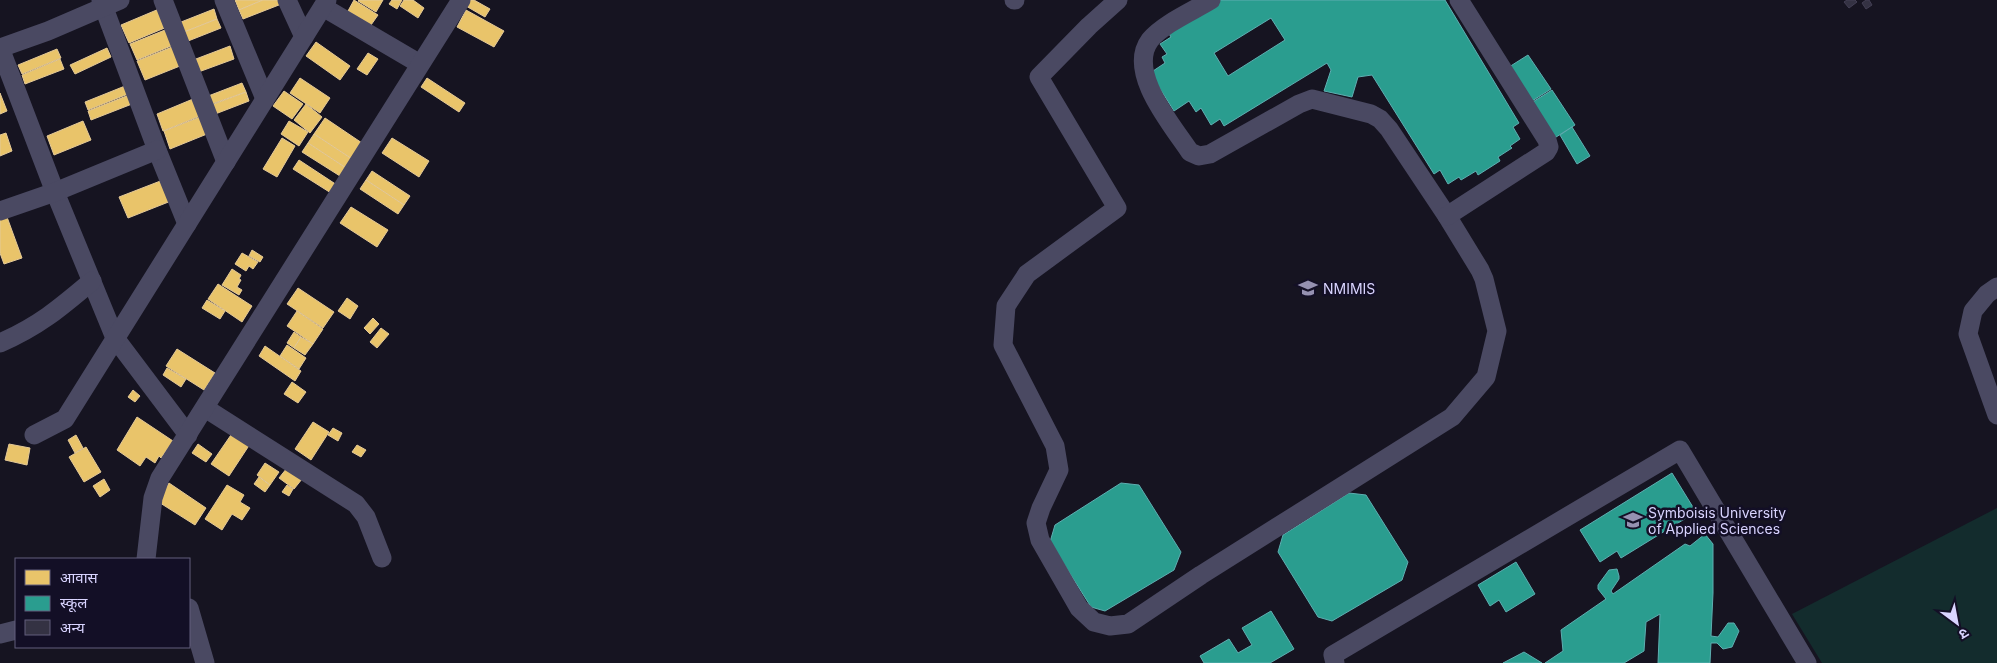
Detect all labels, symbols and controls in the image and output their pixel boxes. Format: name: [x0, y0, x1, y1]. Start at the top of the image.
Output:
school or university icon: NMIMIS: [1297, 277, 1319, 299]
place label: NMIMIS: [1323, 280, 1375, 297]
place label: Symboisis University of Applied Sciences: [1648, 504, 1786, 537]
school or university icon: Symboisis University of Applied Sciences: [1622, 509, 1644, 531]
legend: [15, 558, 190, 648]
text: आवास: [60, 568, 99, 587]
text: स्कूल: [60, 593, 88, 613]
north arrow: [1932, 598, 1982, 648]
text: अन्य: [60, 618, 85, 637]
text: उ: [1955, 625, 1972, 644]

